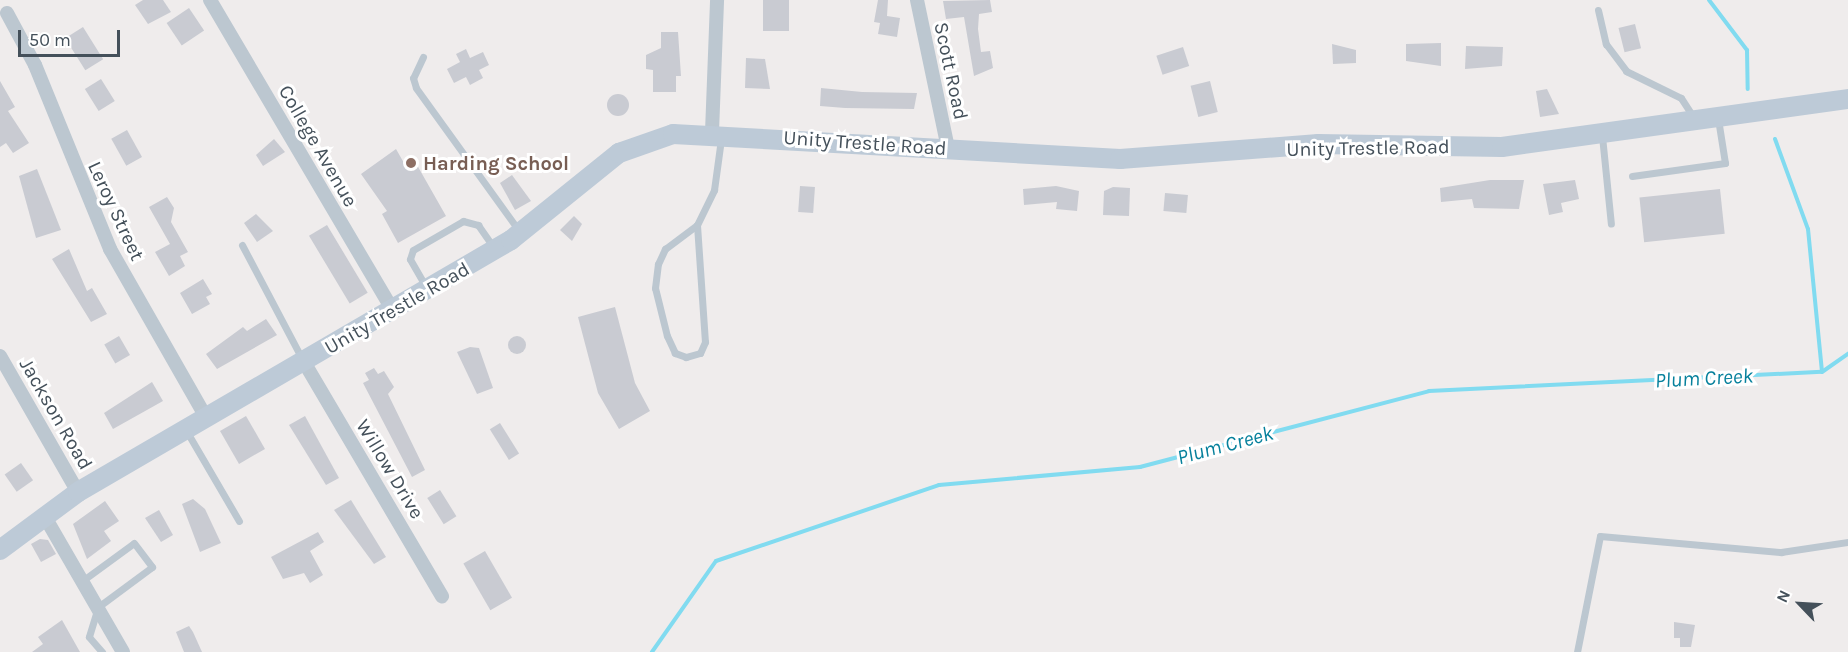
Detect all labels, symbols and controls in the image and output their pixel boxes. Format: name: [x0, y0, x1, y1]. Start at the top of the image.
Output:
scale bar: [21, 18, 123, 56]
street label: Scott Road: [929, 20, 973, 122]
text: 50 m: [29, 29, 71, 51]
street label: College Avenue: [273, 81, 363, 211]
street label: Unity Trestle Road: [783, 125, 947, 161]
street label: Unity Trestle Road: [1286, 135, 1450, 161]
place label: Harding School: [423, 151, 569, 175]
marker: Harding School: [404, 156, 418, 170]
street label: Leroy Street: [83, 158, 149, 264]
street label: Unity Trestle Road: [320, 257, 474, 359]
street label: Jackson Road: [14, 354, 98, 474]
water label: Plum Creek: [1654, 363, 1754, 393]
street label: Willow Drive: [351, 415, 429, 523]
water label: Plum Creek: [1174, 420, 1276, 470]
north arrow: [1770, 574, 1830, 634]
text: N: [1772, 587, 1794, 605]

